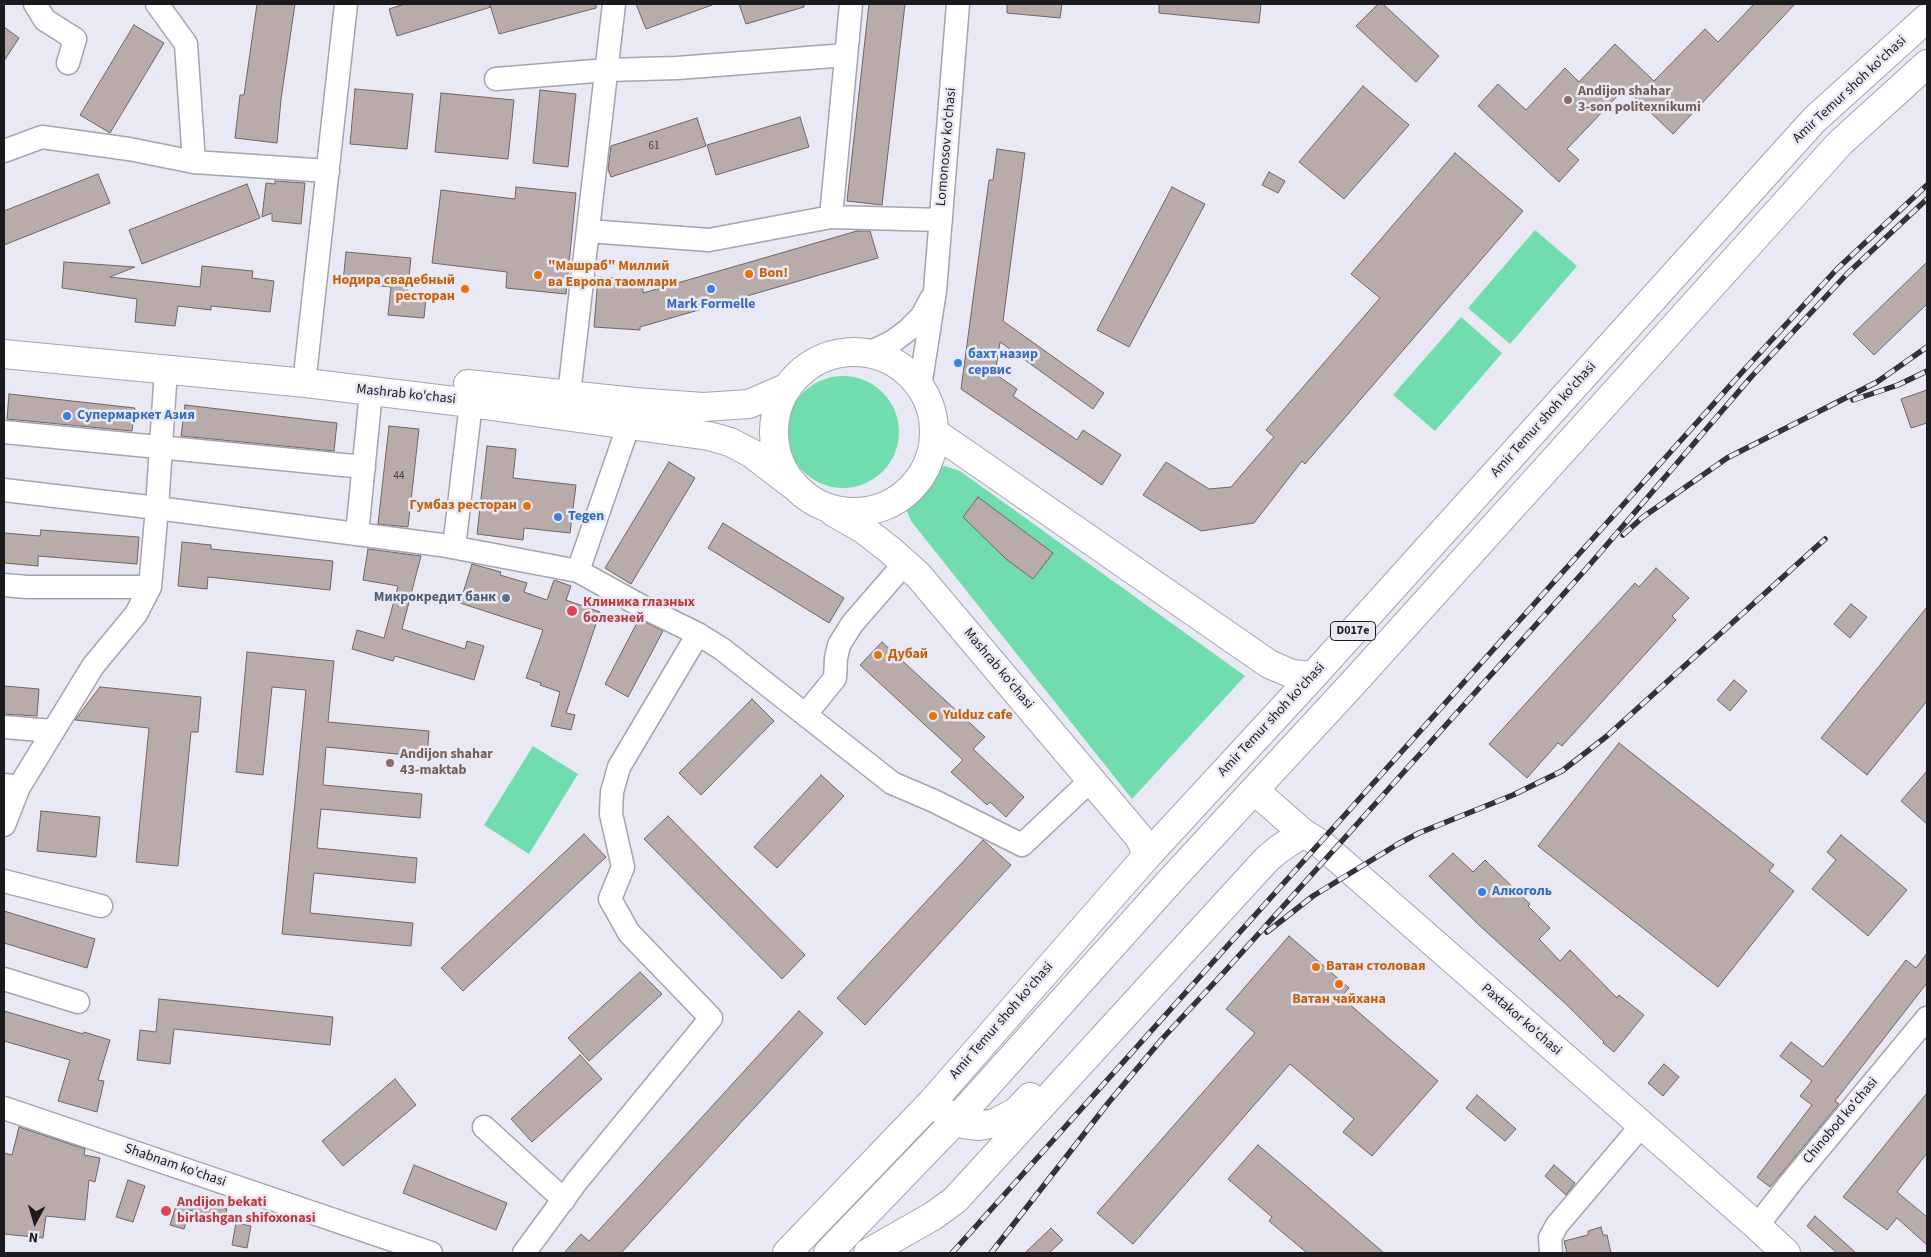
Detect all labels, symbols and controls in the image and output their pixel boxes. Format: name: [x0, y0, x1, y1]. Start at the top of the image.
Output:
street label: Amir Temur shoh ko'chasi: [1790, 33, 1910, 147]
place label: Andijon shahar 3-son politexnikumi: [1578, 84, 1701, 116]
street label: Lomonosov koʻchasi: [933, 87, 961, 207]
marker: Andijon shahar 3-son politexnikumi: [1562, 94, 1574, 106]
house number: 61: [649, 140, 659, 154]
place label: "Машраб" Миллий ва Европа таомлари: [548, 259, 677, 292]
place label: Bon!: [759, 266, 788, 282]
marker: Bon!: [743, 268, 755, 280]
marker: "Машраб" Миллий ва Европа таомлари: [532, 269, 544, 281]
place label: Нодира свадебный ресторан: [332, 273, 455, 306]
marker: Нодира свадебный ресторан: [459, 283, 471, 295]
marker: Mark Formelle: [705, 283, 717, 295]
place label: Mark Formelle: [666, 297, 756, 313]
place label: бахт назир сервис: [968, 347, 1038, 380]
marker: бахт назир сервис: [952, 357, 964, 369]
street label: Amir Temur shoh ko'chasi: [1488, 359, 1600, 481]
street label: Mashrab ko'chasi: [355, 381, 457, 409]
place label: Супермаркет Азия: [77, 408, 195, 424]
marker: Супермаркет Азия: [61, 410, 73, 422]
house number: 44: [394, 470, 404, 484]
place label: Гумбаз ресторан: [410, 498, 517, 514]
marker: Гумбаз ресторан: [521, 500, 533, 512]
place label: Tegen: [568, 509, 604, 525]
marker: Tegen: [552, 511, 564, 523]
place label: Микрокредит банк: [374, 590, 496, 606]
marker: Микрокредит банк: [500, 592, 512, 604]
place label: Клиника глазных болезней: [583, 595, 695, 628]
marker: Клиника глазных болезней: [565, 604, 579, 618]
road number: D017e: [1330, 622, 1376, 640]
street label: Mashrab ko'chasi: [959, 625, 1037, 713]
place label: Дубай: [888, 647, 928, 663]
marker: Дубай: [872, 649, 884, 661]
street label: Amir Temur shoh ko'chasi: [1215, 660, 1329, 780]
place label: Yulduz cafe: [943, 708, 1013, 724]
marker: Yulduz cafe: [927, 710, 939, 722]
place label: Andijon shahar 43-maktab: [400, 747, 493, 780]
marker: Andijon shahar 43-maktab: [384, 757, 396, 769]
place label: Алкоголь: [1492, 884, 1552, 900]
marker: Алкоголь: [1476, 886, 1488, 898]
street label: Amir Temur shoh ko'chasi: [947, 959, 1057, 1083]
place label: Ватан столовая: [1326, 959, 1426, 975]
marker: Ватан столовая: [1310, 961, 1322, 973]
marker: Ватан чайхана: [1333, 978, 1345, 990]
street label: Paxtakor ko'chasi: [1477, 981, 1565, 1059]
place label: Ватан чайхана: [1292, 992, 1386, 1008]
street label: Chinobod ko'chasi: [1800, 1074, 1882, 1168]
street label: Shabnam ko'chasi: [122, 1141, 228, 1191]
place label: Аndijon bekati birlashgan shifoxonasi: [177, 1195, 316, 1228]
north arrow: [10, 1197, 60, 1247]
marker: Аndijon bekati birlashgan shifoxonasi: [159, 1204, 173, 1218]
text: N: [28, 1226, 39, 1247]

